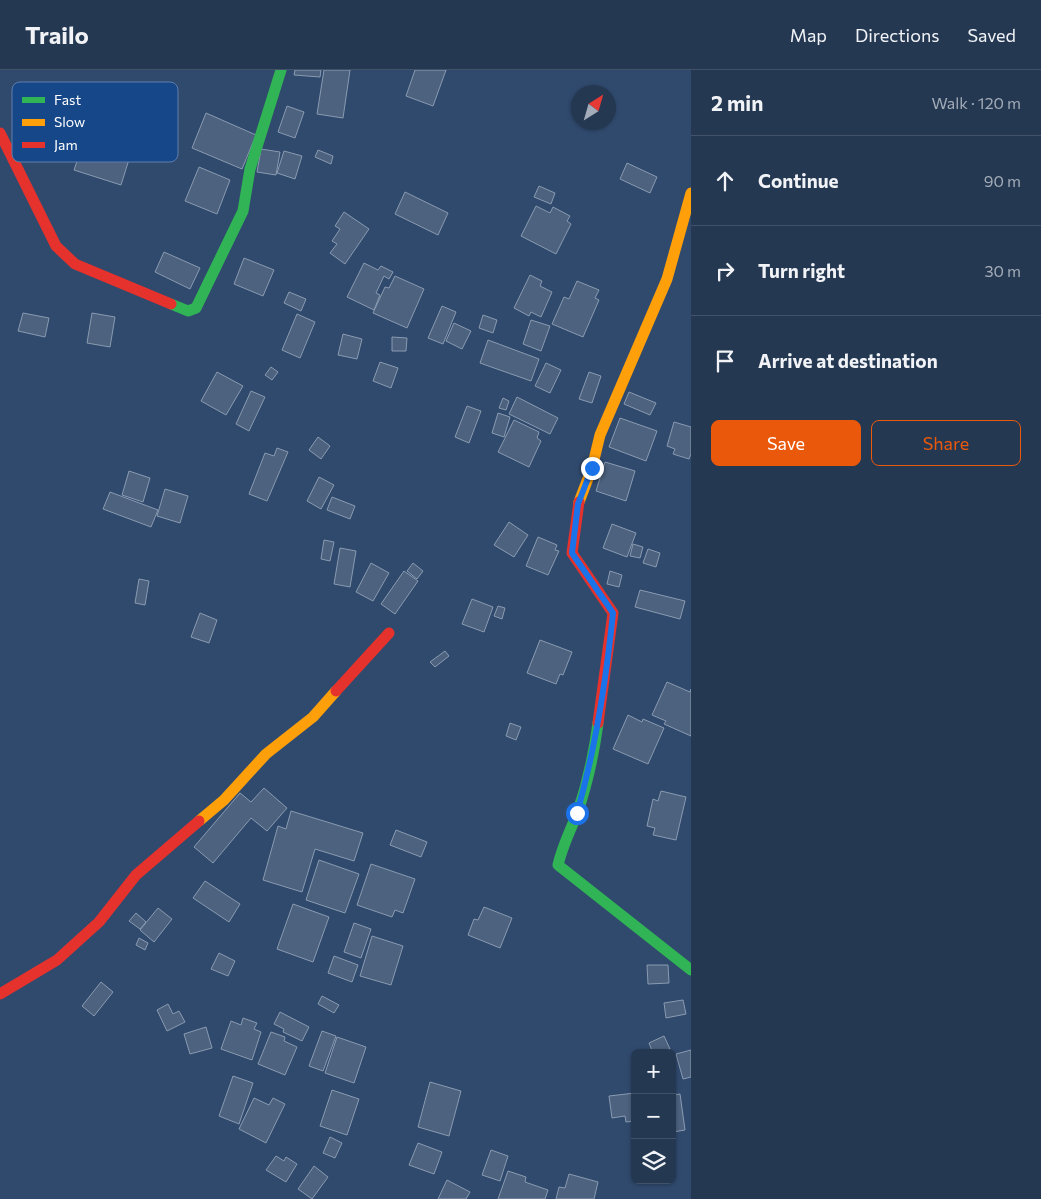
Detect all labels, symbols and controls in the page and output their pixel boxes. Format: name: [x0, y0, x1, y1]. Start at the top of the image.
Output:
text: Trailo: [25, 20, 89, 49]
text: Map: [790, 24, 827, 46]
text: Directions: [855, 24, 939, 46]
text: Saved: [967, 24, 1016, 46]
legend: [12, 82, 178, 162]
north arrow: [571, 85, 616, 130]
text: 2 min: [711, 90, 763, 115]
text: Fast: [54, 91, 81, 108]
text: Walk · 120 m: [931, 93, 1021, 112]
text: Slow: [54, 113, 85, 130]
text: Jam: [54, 136, 78, 153]
icon: ahead: [711, 167, 739, 195]
text: Continue: [758, 169, 838, 192]
text: 90 m: [984, 171, 1021, 190]
icon: right: [711, 257, 739, 285]
text: Turn right: [758, 259, 845, 282]
text: 30 m: [984, 261, 1021, 280]
icon: arrive: [711, 347, 739, 375]
text: Arrive at destination: [758, 349, 938, 372]
button: Save: [711, 420, 861, 466]
button: Share: [871, 420, 1021, 466]
route end: [581, 457, 604, 480]
route start: [566, 802, 589, 825]
map controls: [631, 1049, 676, 1184]
button: +: [631, 1049, 676, 1094]
button: −: [631, 1094, 676, 1139]
button: layers: [631, 1139, 676, 1184]

